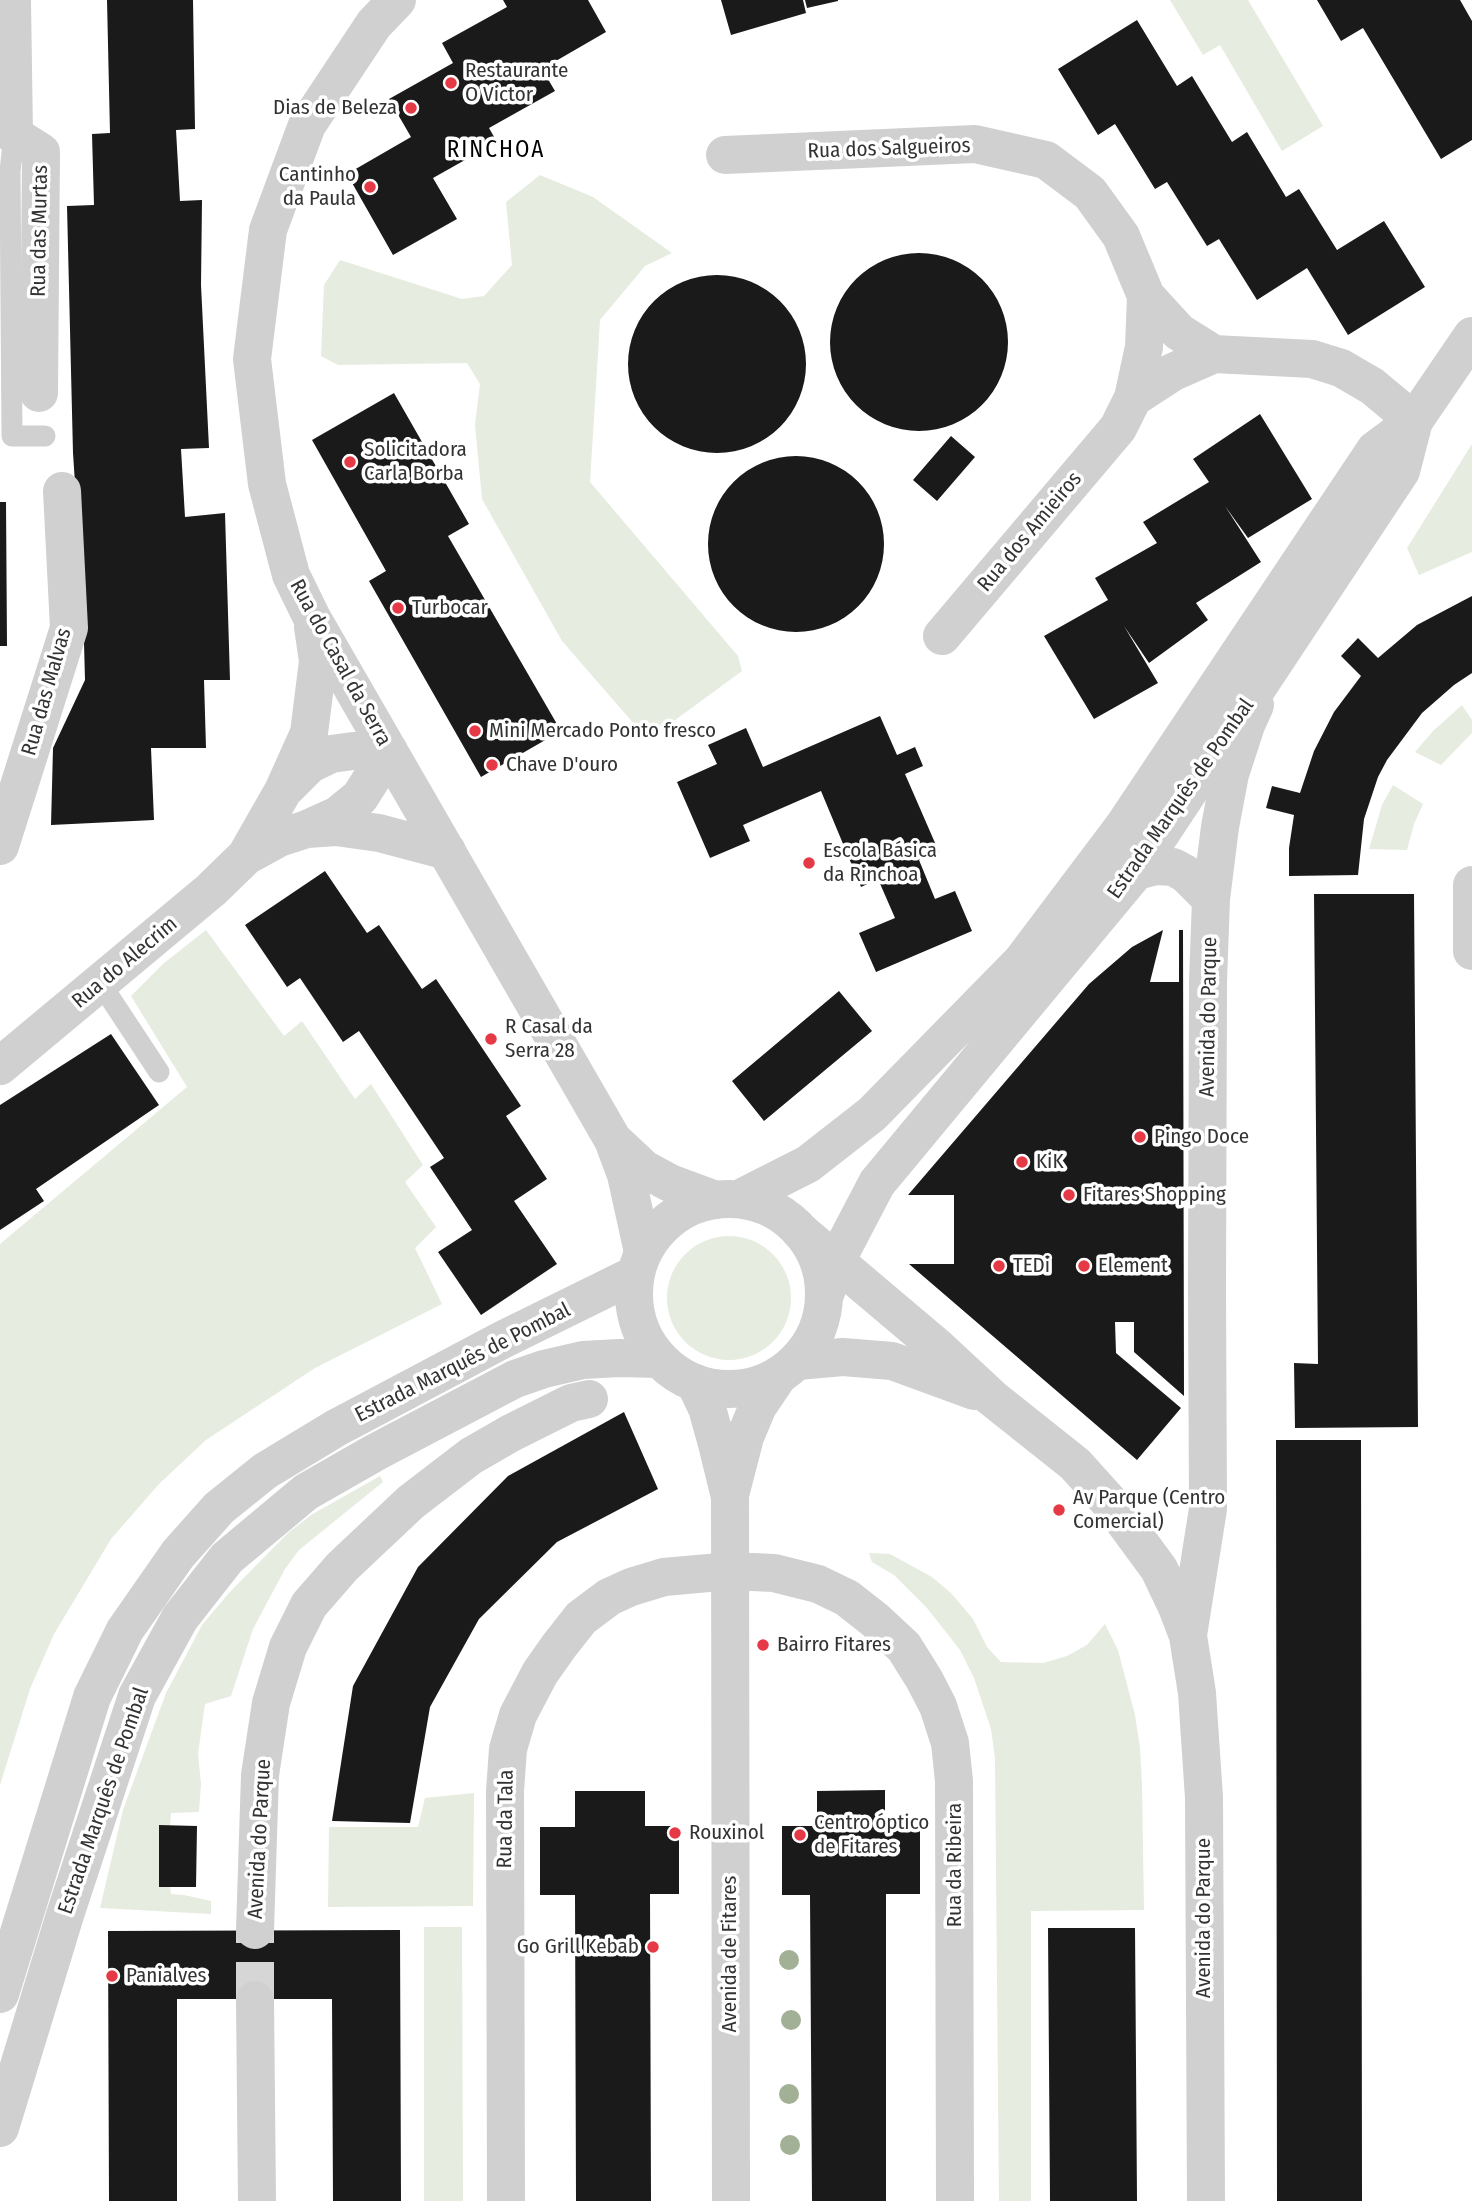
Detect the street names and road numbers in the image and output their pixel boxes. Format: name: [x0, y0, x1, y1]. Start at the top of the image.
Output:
street label: Rua dos Salgueiros: [807, 134, 971, 164]
street label: Rua das Murtas: [26, 165, 54, 297]
street label: Rua dos Amieiros: [973, 467, 1087, 597]
street label: Rua do Casal da Serra: [284, 575, 396, 751]
street label: Rua das Malvas: [17, 625, 77, 759]
street label: Estrada Marquês de Pombal: [1102, 694, 1260, 904]
street label: Rua do Alecrim: [67, 912, 183, 1014]
street label: Avenida do Parque: [1195, 937, 1223, 1097]
street label: Estrada Marquês de Pombal: [351, 1298, 575, 1428]
street label: Estrada Marquês de Pombal: [53, 1684, 155, 1918]
street label: Avenida do Parque: [243, 1758, 277, 1920]
street label: Rua da Tala: [493, 1769, 519, 1869]
street label: Rua da Ribeira: [942, 1803, 968, 1927]
street label: Avenida do Parque: [1191, 1838, 1217, 1998]
street label: Avenida de Fitares: [717, 1876, 743, 2032]

